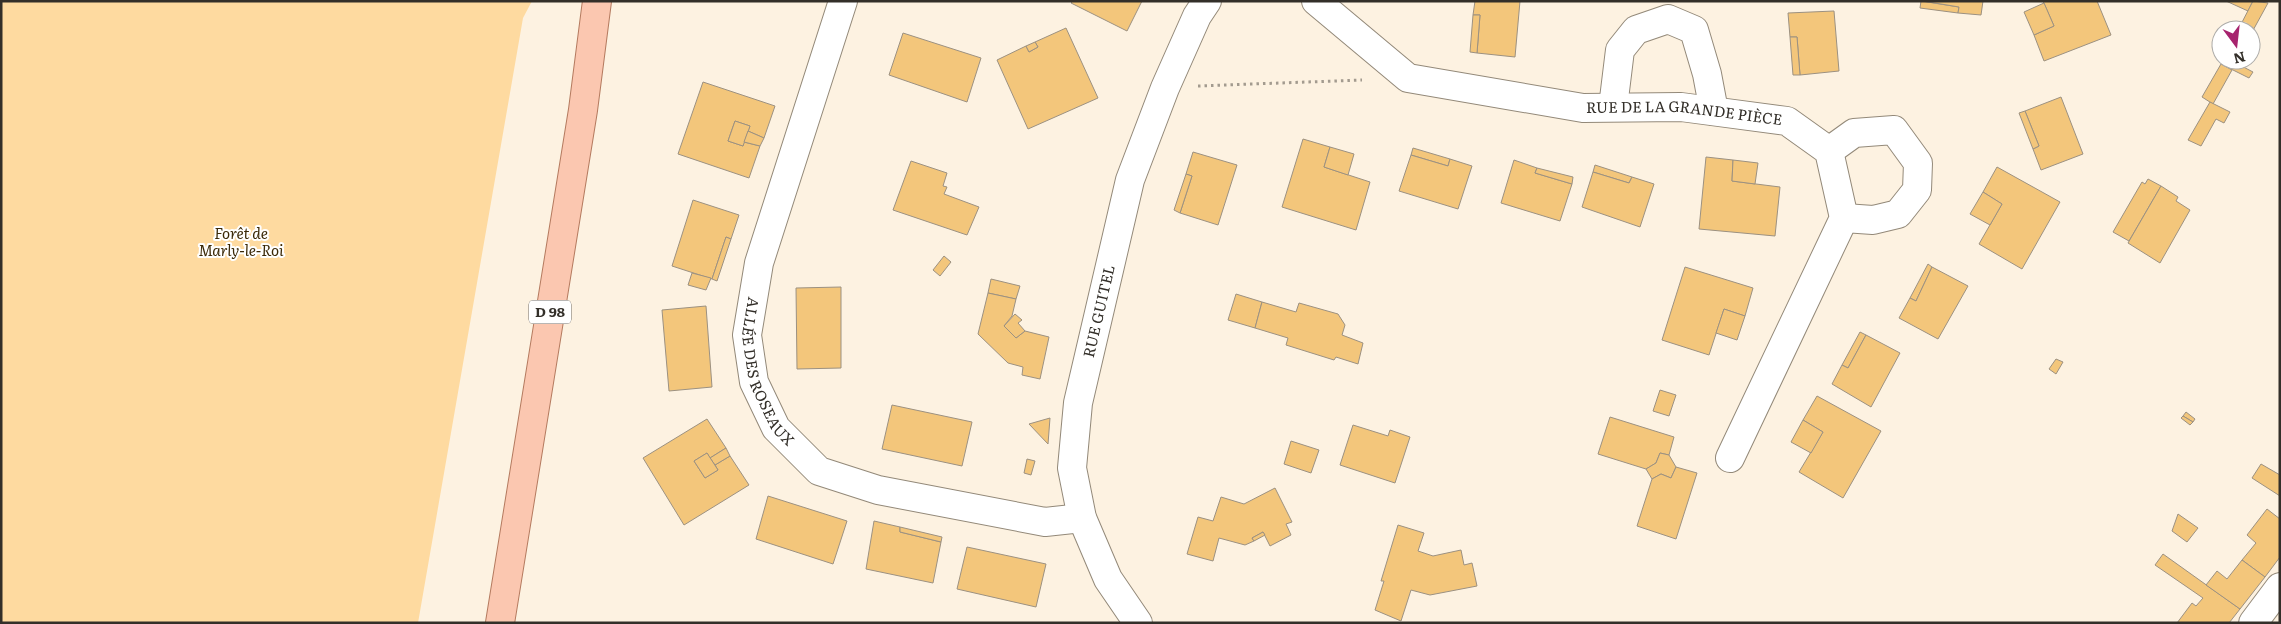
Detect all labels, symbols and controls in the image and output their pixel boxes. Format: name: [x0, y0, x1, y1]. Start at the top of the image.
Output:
north arrow: [2211, 20, 2261, 70]
text: N: [2231, 47, 2248, 70]
street label: RUE DE LA GRANDE PIÈCE: [1586, 94, 1784, 130]
park label: Forêt de Marly-le-Roi: [198, 221, 284, 261]
street label: RUE GUITEL: [1076, 262, 1120, 360]
street label: ALLÉE DES ROSEAUX: [737, 296, 801, 451]
road number: D 98: [529, 300, 571, 324]

